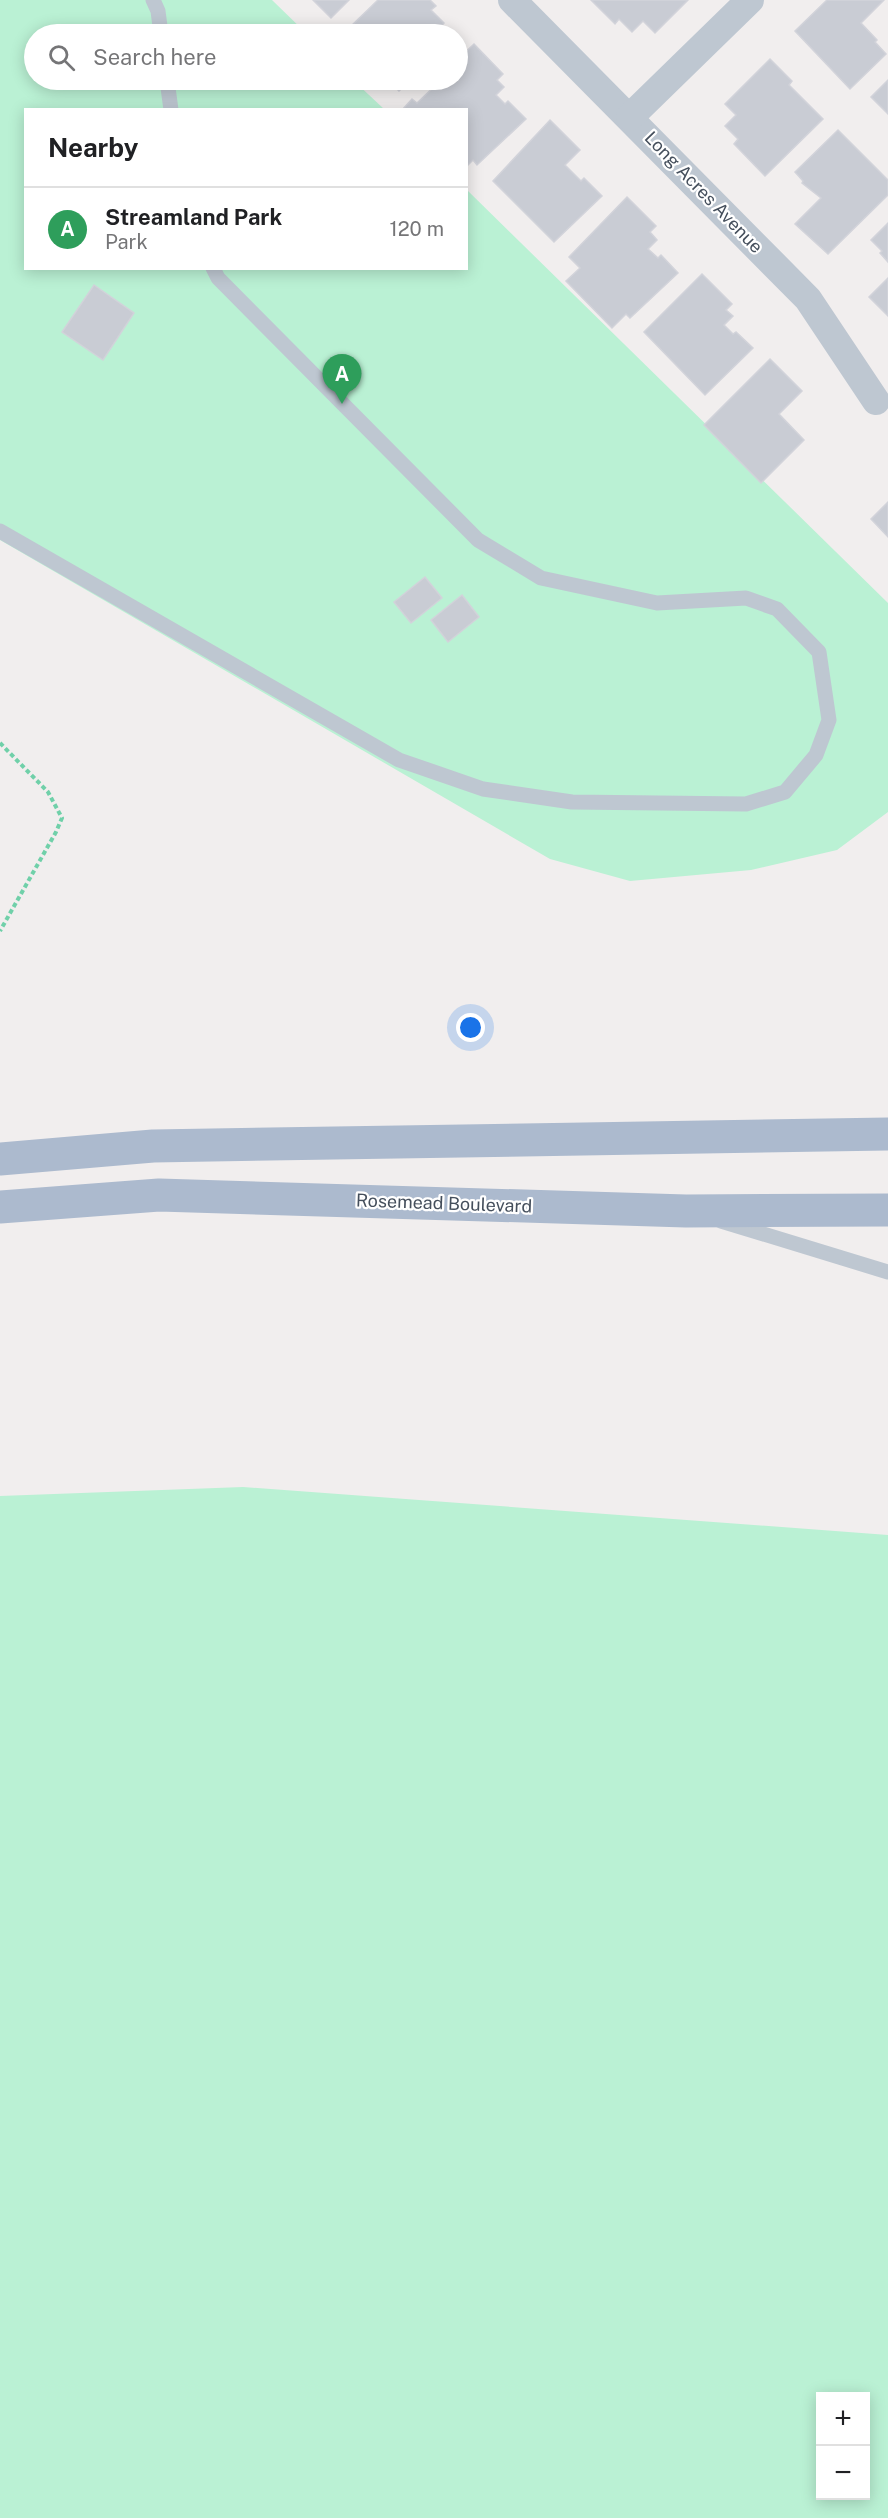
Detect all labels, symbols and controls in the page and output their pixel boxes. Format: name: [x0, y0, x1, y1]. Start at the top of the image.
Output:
search box: [24, 24, 468, 90]
icon: search: [45, 41, 78, 74]
text: Search here: [93, 44, 217, 70]
street label: Long Acres Avenue: [641, 127, 767, 257]
text: Nearby: [48, 132, 138, 163]
text: Streamland Park: [105, 204, 282, 230]
text: A: [60, 217, 75, 241]
text: 120 m: [390, 217, 444, 241]
text: Park: [105, 230, 148, 254]
pin: A: [322, 354, 362, 404]
your location: [456, 1013, 485, 1042]
street label: Rosemead Boulevard: [356, 1189, 532, 1217]
map controls: [816, 2392, 870, 2500]
button: +: [816, 2392, 870, 2446]
button: −: [816, 2446, 870, 2500]

